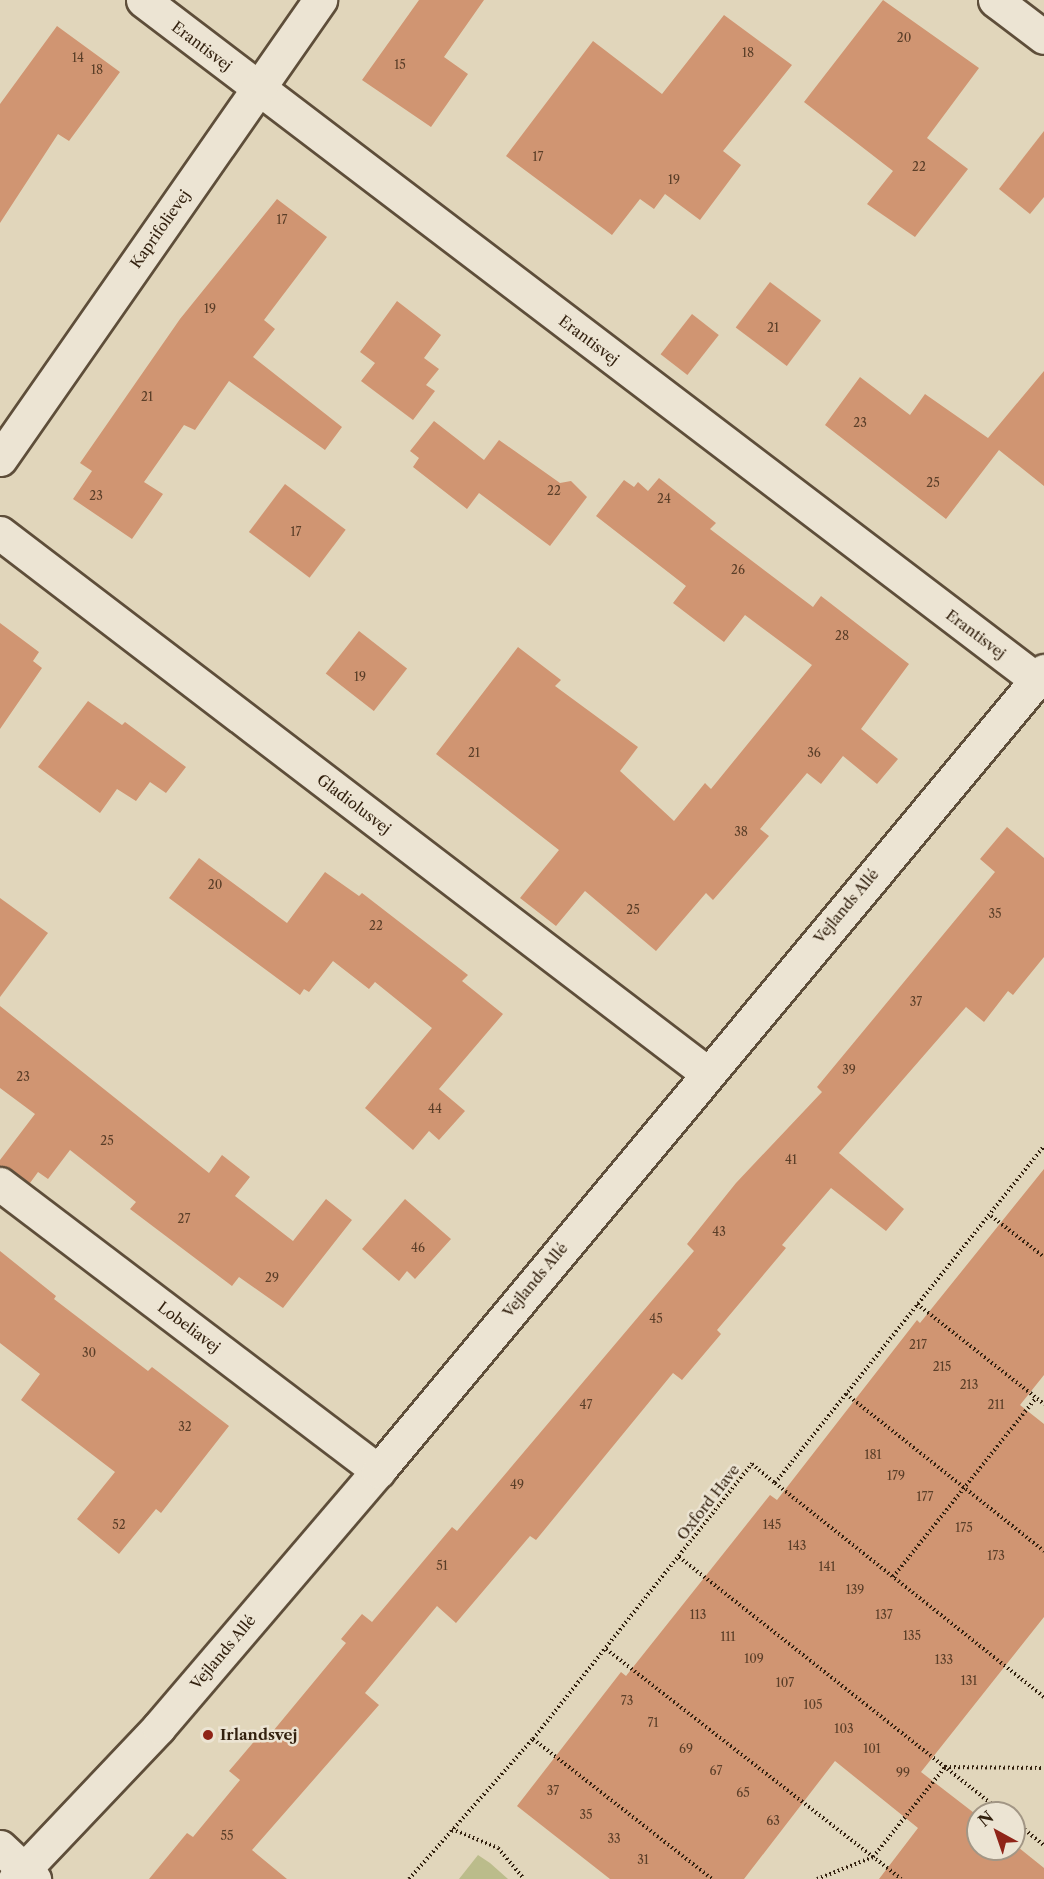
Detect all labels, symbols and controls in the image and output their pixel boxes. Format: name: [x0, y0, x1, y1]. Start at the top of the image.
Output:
street label: Erantisvej: [168, 18, 236, 74]
house number: 20: [897, 31, 911, 45]
house number: 18: [742, 46, 754, 60]
house number: 14: [72, 51, 84, 65]
house number: 15: [394, 58, 406, 72]
house number: 18: [91, 63, 103, 77]
house number: 17: [533, 150, 543, 164]
house number: 22: [912, 160, 926, 174]
house number: 19: [668, 173, 680, 187]
street label: Kaprifolievej: [126, 186, 194, 272]
house number: 17: [277, 213, 287, 227]
house number: 19: [204, 302, 216, 316]
street label: Erantisvej: [555, 312, 623, 368]
house number: 21: [767, 321, 779, 335]
house number: 21: [141, 390, 153, 404]
house number: 23: [853, 416, 867, 430]
house number: 25: [926, 476, 940, 490]
house number: 22: [547, 484, 561, 498]
house number: 23: [89, 489, 103, 503]
house number: 24: [657, 492, 671, 506]
house number: 17: [291, 525, 301, 539]
house number: 26: [731, 563, 745, 577]
street label: Erantisvej: [942, 606, 1010, 662]
house number: 28: [835, 629, 849, 643]
house number: 19: [354, 670, 366, 684]
house number: 21: [468, 746, 480, 760]
house number: 36: [807, 746, 821, 760]
street label: Gladiolusvej: [314, 770, 394, 838]
house number: 38: [734, 825, 748, 839]
street label: Vejlands Allé: [810, 865, 882, 947]
house number: 20: [208, 878, 222, 892]
house number: 25: [626, 903, 640, 917]
house number: 35: [988, 907, 1002, 921]
house number: 22: [369, 919, 383, 933]
house number: 37: [910, 995, 922, 1009]
house number: 39: [842, 1063, 856, 1077]
house number: 23: [16, 1070, 30, 1084]
house number: 44: [428, 1102, 442, 1116]
house number: 25: [100, 1134, 114, 1148]
house number: 41: [785, 1153, 797, 1167]
house number: 27: [178, 1212, 190, 1226]
house number: 43: [712, 1225, 726, 1239]
street label: Vejlands Allé: [499, 1239, 571, 1321]
house number: 46: [411, 1241, 425, 1255]
house number: 29: [265, 1271, 279, 1285]
street label: Lobeliavej: [154, 1298, 224, 1356]
house number: 45: [649, 1312, 663, 1326]
house number: 217: [909, 1338, 927, 1352]
house number: 30: [82, 1346, 96, 1360]
house number: 215: [933, 1360, 951, 1374]
house number: 213: [960, 1378, 978, 1392]
house number: 47: [580, 1398, 592, 1412]
house number: 211: [988, 1398, 1004, 1412]
house number: 32: [178, 1420, 192, 1434]
house number: 181: [864, 1448, 882, 1462]
street label: Oxford Have: [673, 1461, 743, 1543]
house number: 179: [887, 1469, 905, 1483]
house number: 49: [510, 1478, 524, 1492]
house number: 177: [917, 1490, 933, 1504]
house number: 52: [112, 1518, 126, 1532]
house number: 145: [763, 1518, 781, 1532]
house number: 175: [955, 1521, 973, 1535]
house number: 143: [788, 1539, 806, 1553]
house number: 173: [987, 1549, 1005, 1563]
house number: 51: [436, 1559, 448, 1573]
house number: 141: [818, 1560, 836, 1574]
house number: 139: [846, 1583, 864, 1597]
house number: 113: [690, 1608, 706, 1622]
house number: 137: [875, 1608, 893, 1622]
street label: Vejlands Allé: [187, 1611, 259, 1693]
house number: 135: [903, 1629, 921, 1643]
house number: 111: [720, 1630, 736, 1644]
house number: 109: [744, 1652, 764, 1666]
house number: 133: [935, 1653, 953, 1667]
house number: 131: [961, 1674, 977, 1688]
house number: 107: [776, 1676, 794, 1690]
house number: 73: [621, 1694, 633, 1708]
house number: 105: [803, 1698, 823, 1712]
house number: 71: [648, 1716, 658, 1730]
house number: 103: [834, 1722, 854, 1736]
place label: Irlandsvej: [220, 1726, 297, 1744]
marker: Irlandsvej: [201, 1728, 215, 1742]
house number: 69: [679, 1742, 693, 1756]
house number: 101: [863, 1742, 881, 1756]
house number: 67: [710, 1764, 722, 1778]
house number: 99: [896, 1766, 910, 1780]
house number: 37: [547, 1784, 559, 1798]
house number: 65: [736, 1786, 750, 1800]
north arrow: [966, 1801, 1026, 1861]
text: N: [974, 1807, 997, 1831]
house number: 35: [579, 1808, 593, 1822]
house number: 63: [766, 1814, 780, 1828]
house number: 55: [220, 1829, 234, 1843]
house number: 33: [607, 1832, 621, 1846]
house number: 31: [637, 1853, 649, 1867]

